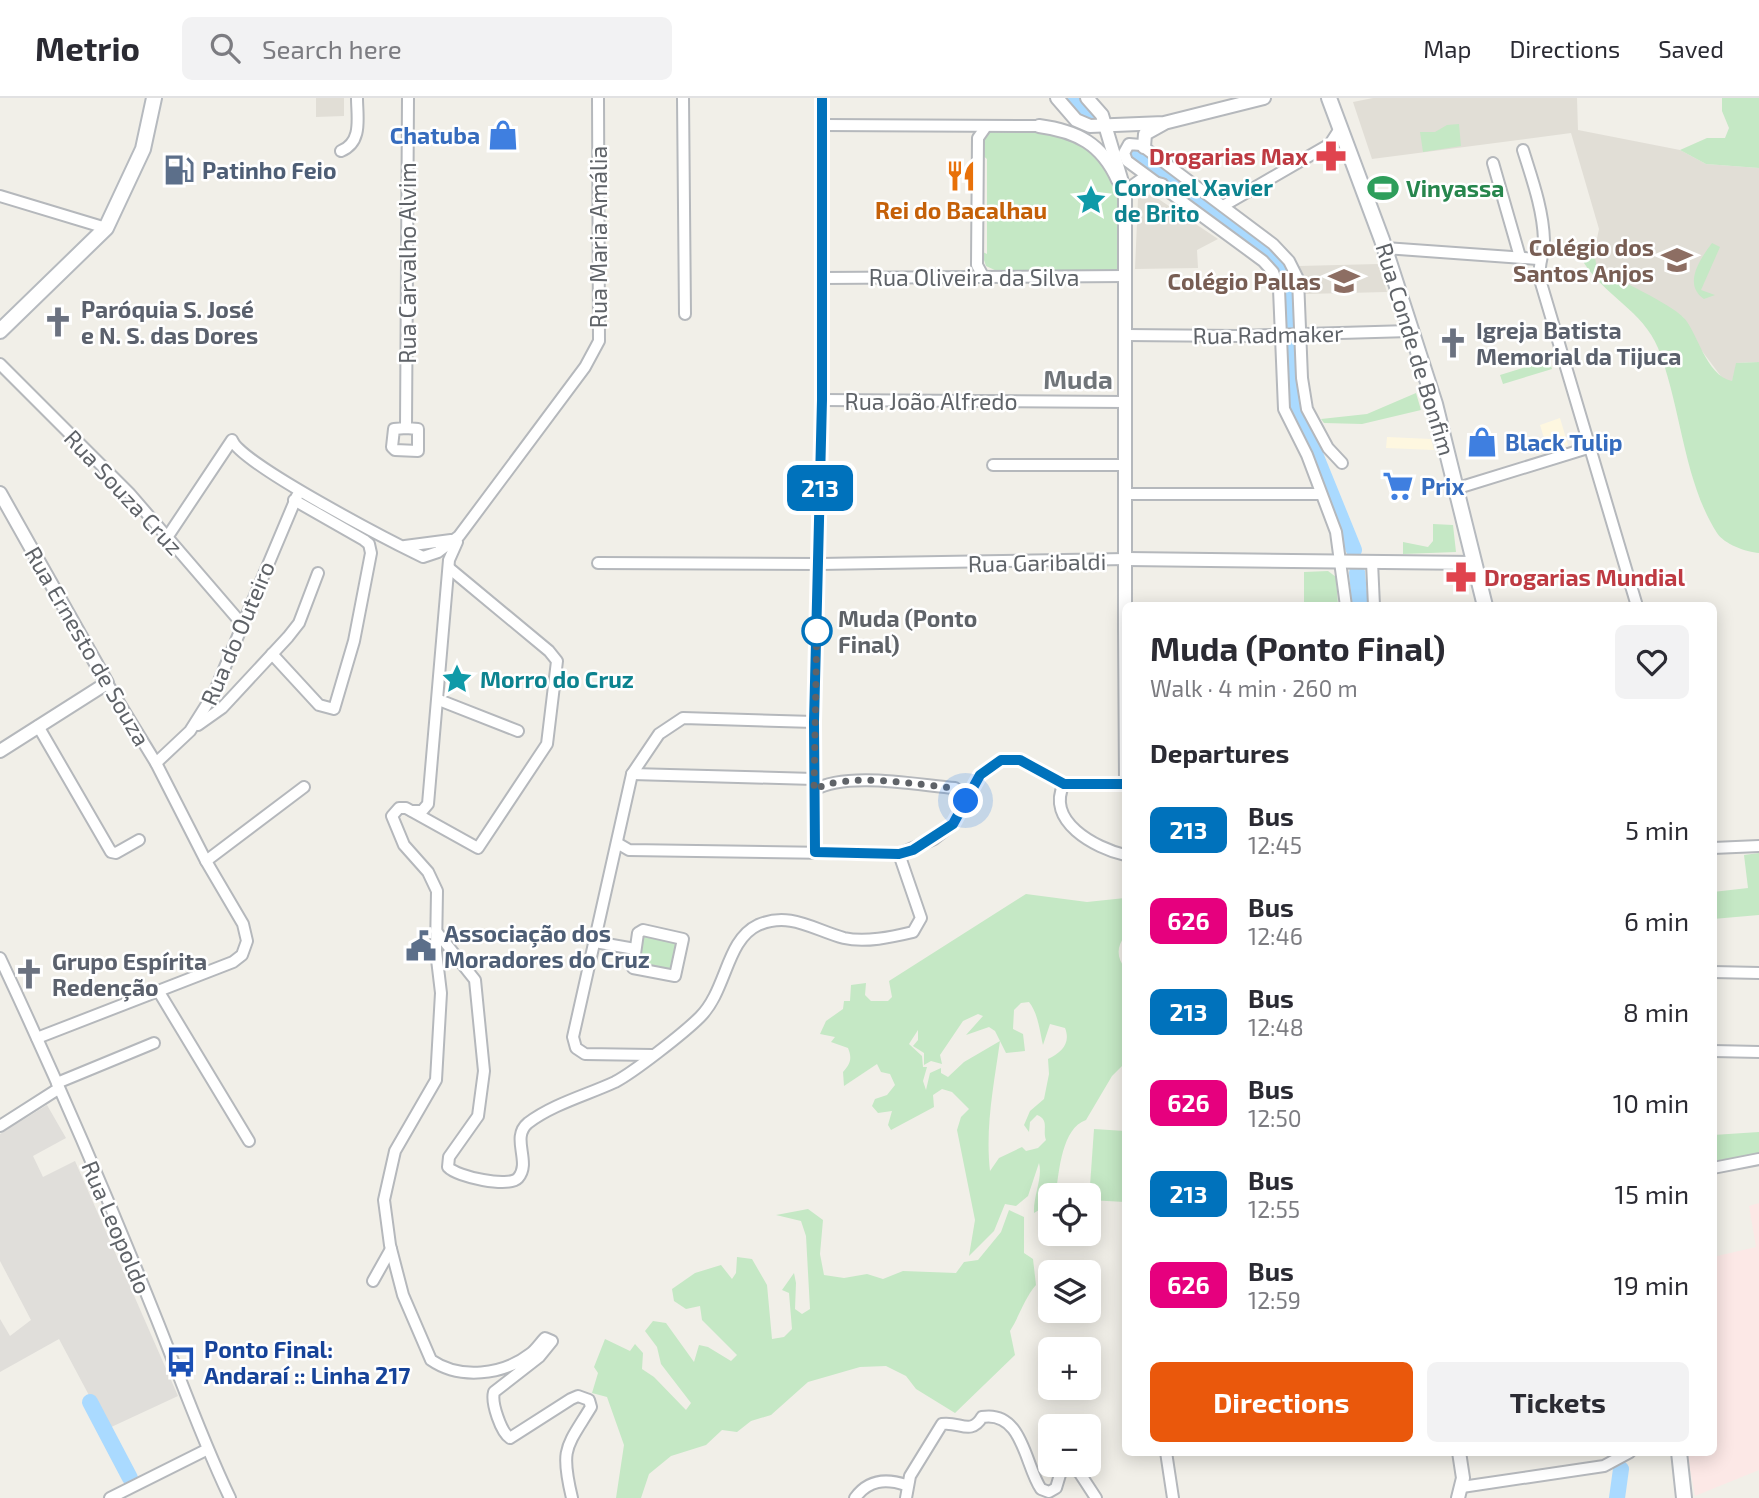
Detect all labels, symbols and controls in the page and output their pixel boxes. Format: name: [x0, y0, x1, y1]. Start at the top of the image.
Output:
search box: [182, 17, 672, 80]
text: Metrio: [35, 28, 140, 68]
icon: search: [206, 29, 244, 67]
text: Search here: [262, 33, 402, 64]
text: Map: [1423, 34, 1471, 63]
text: Directions: [1509, 34, 1620, 63]
text: Saved: [1658, 34, 1724, 63]
shop icon: Chatuba: [486, 118, 520, 152]
place label: Chatuba: [390, 121, 480, 149]
pharmacy icon: Drogarias Max: [1314, 139, 1348, 173]
place label: Drogarias Max: [1149, 142, 1308, 170]
street label: Rua Maria Amália: [584, 146, 612, 328]
fuel station icon: Patinho Feio: [162, 153, 196, 187]
place label: Patinho Feio: [202, 156, 337, 184]
restaurant icon: Rei do Bacalhau: [944, 159, 978, 193]
street label: Rua Carvalho Alvim: [393, 162, 421, 364]
sports icon: Vinyassa: [1366, 171, 1400, 205]
place label: Coronel Xavier de Brito: [1114, 173, 1273, 227]
place label: Vinyassa: [1406, 174, 1504, 202]
place icon: Coronel Xavier de Brito: [1074, 183, 1108, 217]
place label: Rei do Bacalhau: [875, 196, 1047, 224]
place label: Colégio dos Santos Anjos: [1513, 233, 1654, 287]
street label: Rua Conde de Bonfim: [1370, 239, 1462, 459]
school or university icon: Colégio dos Santos Anjos: [1660, 243, 1694, 277]
street label: Rua Oliveira da Silva: [869, 263, 1079, 291]
school or university icon: Colégio Pallas: [1327, 264, 1361, 298]
place label: Colégio Pallas: [1168, 267, 1321, 295]
place label: Paróquia S. José e N. S. das Dores: [81, 295, 258, 349]
church icon: Paróquia S. José e N. S. das Dores: [41, 305, 75, 339]
place label: Igreja Batista Memorial da Tijuca: [1476, 316, 1681, 370]
street label: Rua Radmaker: [1192, 319, 1344, 349]
church icon: Igreja Batista Memorial da Tijuca: [1436, 326, 1470, 360]
district label: Muda: [1043, 363, 1113, 394]
street label: Rua João Alfredo: [844, 387, 1018, 415]
street label: Rua Souza Cruz: [59, 424, 189, 560]
shop icon: Black Tulip: [1465, 425, 1499, 459]
place label: Black Tulip: [1505, 428, 1623, 456]
line badge: 213: [780, 465, 860, 511]
supermarket icon: Prix: [1381, 469, 1415, 503]
place label: Prix: [1421, 472, 1464, 500]
text: 213: [801, 473, 839, 502]
street label: Rua Ernesto de Souza: [19, 541, 157, 751]
street label: Rua Garibaldi: [968, 547, 1106, 577]
street label: Rua do Outeiro: [194, 557, 280, 709]
pharmacy icon: Drogarias Mundial: [1444, 560, 1478, 594]
place label: Drogarias Mundial: [1484, 563, 1685, 591]
place label: Muda (Ponto Final): [838, 604, 977, 658]
marker: Muda (Ponto Final): [802, 616, 832, 646]
button: heart: [1615, 625, 1689, 699]
text: Muda (Ponto Final): [1150, 628, 1445, 668]
place icon: Morro do Cruz: [440, 662, 474, 696]
place label: Morro do Cruz: [480, 665, 634, 693]
text: Walk · 4 min · 260 m: [1150, 674, 1358, 702]
text: Departures: [1150, 737, 1289, 768]
your location: [948, 783, 983, 818]
text: Bus: [1248, 800, 1294, 831]
text: 5 min: [1625, 814, 1689, 845]
text: 213: [1170, 815, 1207, 844]
text: 12:45: [1248, 831, 1302, 859]
text: Bus: [1248, 891, 1294, 922]
text: 6 min: [1624, 905, 1689, 936]
text: 626: [1167, 906, 1210, 935]
place label: Associação dos Moradores do Cruz: [444, 919, 650, 973]
text: 12:46: [1248, 922, 1303, 950]
public building icon: Associação dos Moradores do Cruz: [404, 929, 438, 963]
place label: Grupo Espírita Redenção: [52, 947, 207, 1002]
church icon: Grupo Espírita Redenção: [12, 957, 46, 991]
text: Bus: [1248, 982, 1294, 1013]
text: 8 min: [1623, 996, 1689, 1027]
text: 213: [1170, 997, 1207, 1026]
text: 12:48: [1248, 1013, 1304, 1041]
text: Bus: [1248, 1073, 1294, 1104]
text: 10 min: [1613, 1087, 1689, 1118]
text: 626: [1167, 1088, 1210, 1117]
text: 12:50: [1248, 1104, 1302, 1132]
street label: Rua Leopoldo: [76, 1156, 158, 1298]
text: Bus: [1248, 1164, 1294, 1195]
text: 15 min: [1615, 1178, 1689, 1209]
text: 213: [1170, 1179, 1207, 1208]
map controls: [1038, 1183, 1101, 1477]
button: locate: [1038, 1183, 1101, 1246]
text: 12:55: [1248, 1195, 1300, 1223]
text: Bus: [1248, 1255, 1294, 1286]
button: layers: [1038, 1260, 1101, 1323]
text: 19 min: [1614, 1269, 1689, 1300]
text: 626: [1167, 1270, 1210, 1299]
text: 12:59: [1248, 1286, 1301, 1314]
place label: Ponto Final: Andaraí :: Linha 217: [204, 1335, 411, 1389]
button: +: [1038, 1337, 1101, 1400]
bus stop icon: Ponto Final: Andaraí :: Linha 217: [164, 1345, 198, 1379]
button: Directions: [1150, 1362, 1413, 1442]
button: Tickets: [1427, 1362, 1689, 1442]
button: −: [1038, 1414, 1101, 1477]

